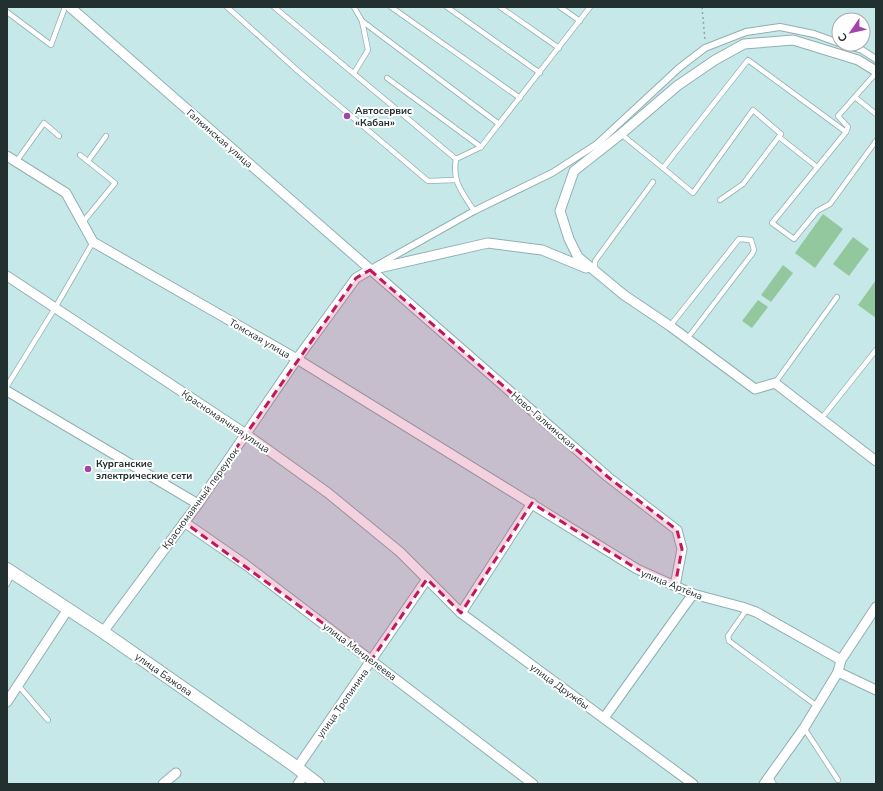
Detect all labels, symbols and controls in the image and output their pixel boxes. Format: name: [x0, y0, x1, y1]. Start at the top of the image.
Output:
north arrow: [831, 12, 871, 52]
text: С: [835, 30, 851, 45]
place label: Автосервис «Кабан»: [355, 104, 412, 130]
street label: Галкинская улица: [183, 106, 255, 171]
marker: Автосервис «Кабан»: [342, 111, 352, 121]
street label: Томская улица: [226, 316, 293, 362]
street label: Красномаячная улица: [178, 387, 272, 457]
street label: Ново-Галкинская: [508, 389, 579, 453]
street label: Красномаячный переулок: [159, 444, 243, 552]
place label: Курганские электрические сети: [96, 457, 192, 483]
marker: Курганские электрические сети: [83, 464, 93, 474]
street label: улица Артёма: [639, 566, 705, 604]
street label: улица Менделеева: [320, 619, 399, 684]
street label: улица Бажова: [132, 650, 195, 700]
street label: улица Дружбы: [527, 661, 592, 713]
street label: улица Тропинина: [314, 666, 372, 741]

